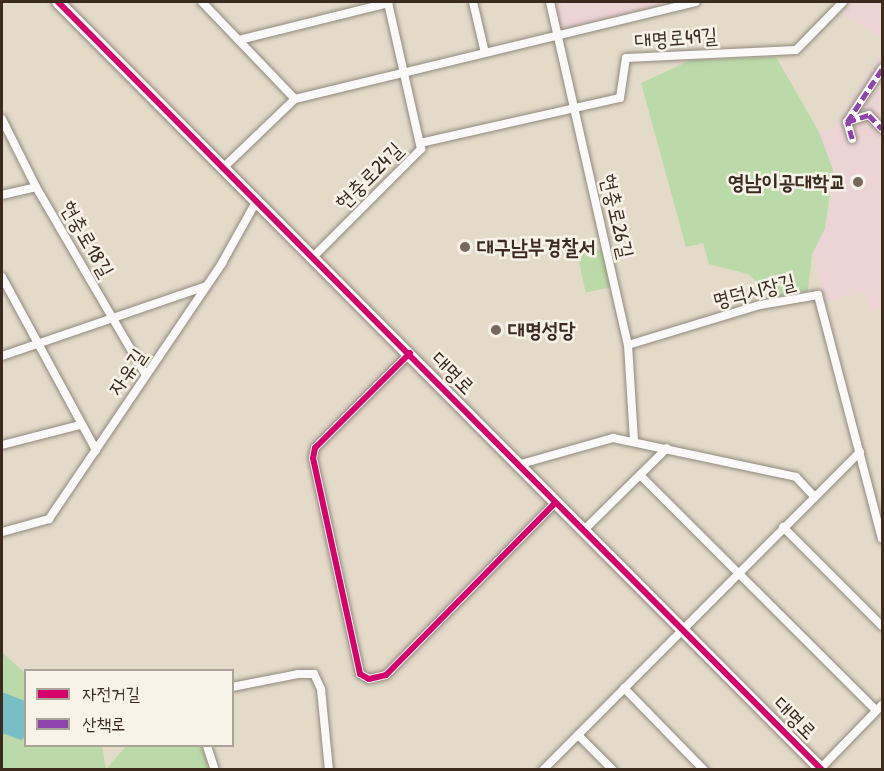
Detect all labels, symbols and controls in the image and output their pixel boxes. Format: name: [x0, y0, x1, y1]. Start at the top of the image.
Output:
street label: 대명로49길: [634, 23, 718, 53]
street label: 현충로24길: [330, 137, 408, 215]
place label: 영남이공대학교: [728, 169, 846, 195]
street label: 현충로26길: [595, 171, 639, 261]
marker: 영남이공대학교: [851, 175, 865, 189]
street label: 현충로18길: [55, 196, 119, 282]
place label: 대구남부경찰서: [477, 234, 595, 260]
marker: 대구남부경찰서: [458, 240, 472, 254]
street label: 명덕시장길: [710, 269, 798, 313]
place label: 대명성당: [508, 317, 576, 343]
marker: 대명성당: [489, 323, 503, 337]
street label: 자유길: [102, 344, 152, 400]
street label: 대명로: [426, 346, 480, 400]
legend: [24, 669, 234, 747]
text: 자전거길: [82, 681, 140, 706]
street label: 대명로: [768, 691, 822, 745]
text: 산책로: [82, 711, 125, 736]

